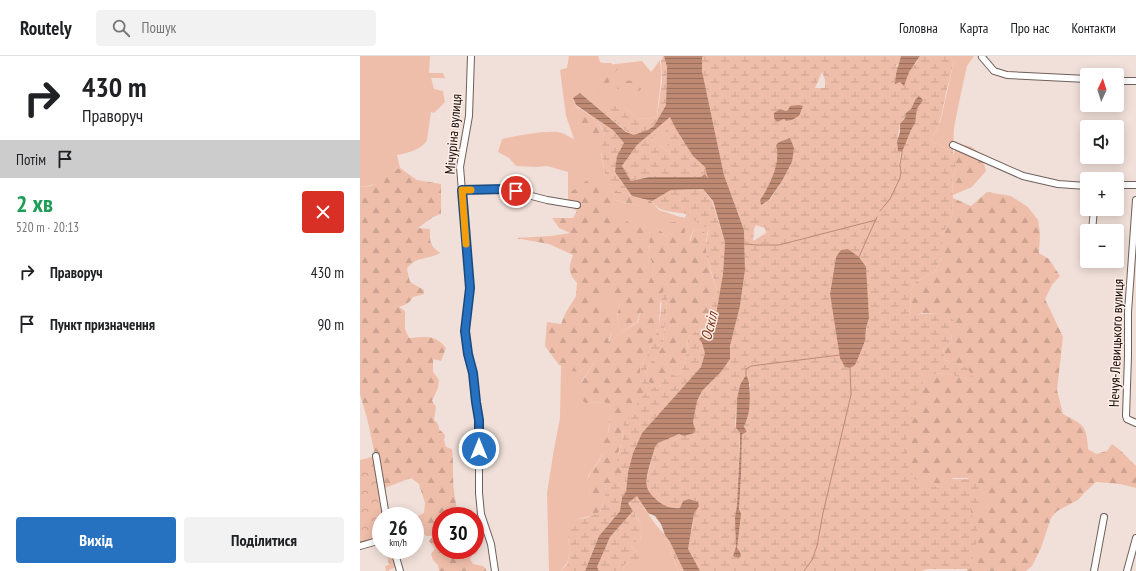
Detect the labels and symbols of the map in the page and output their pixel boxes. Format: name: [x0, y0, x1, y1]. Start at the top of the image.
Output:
north arrow: [1080, 68, 1124, 112]
street label: Мічуріна вулиця: [441, 93, 465, 175]
pin: [499, 174, 533, 208]
street label: Нечуя-Левицького вулиця: [1105, 279, 1127, 407]
water label: Оскіл: [696, 308, 722, 342]
position arrow: [458, 428, 500, 470]
speed limit sign: 30: [432, 507, 484, 559]

